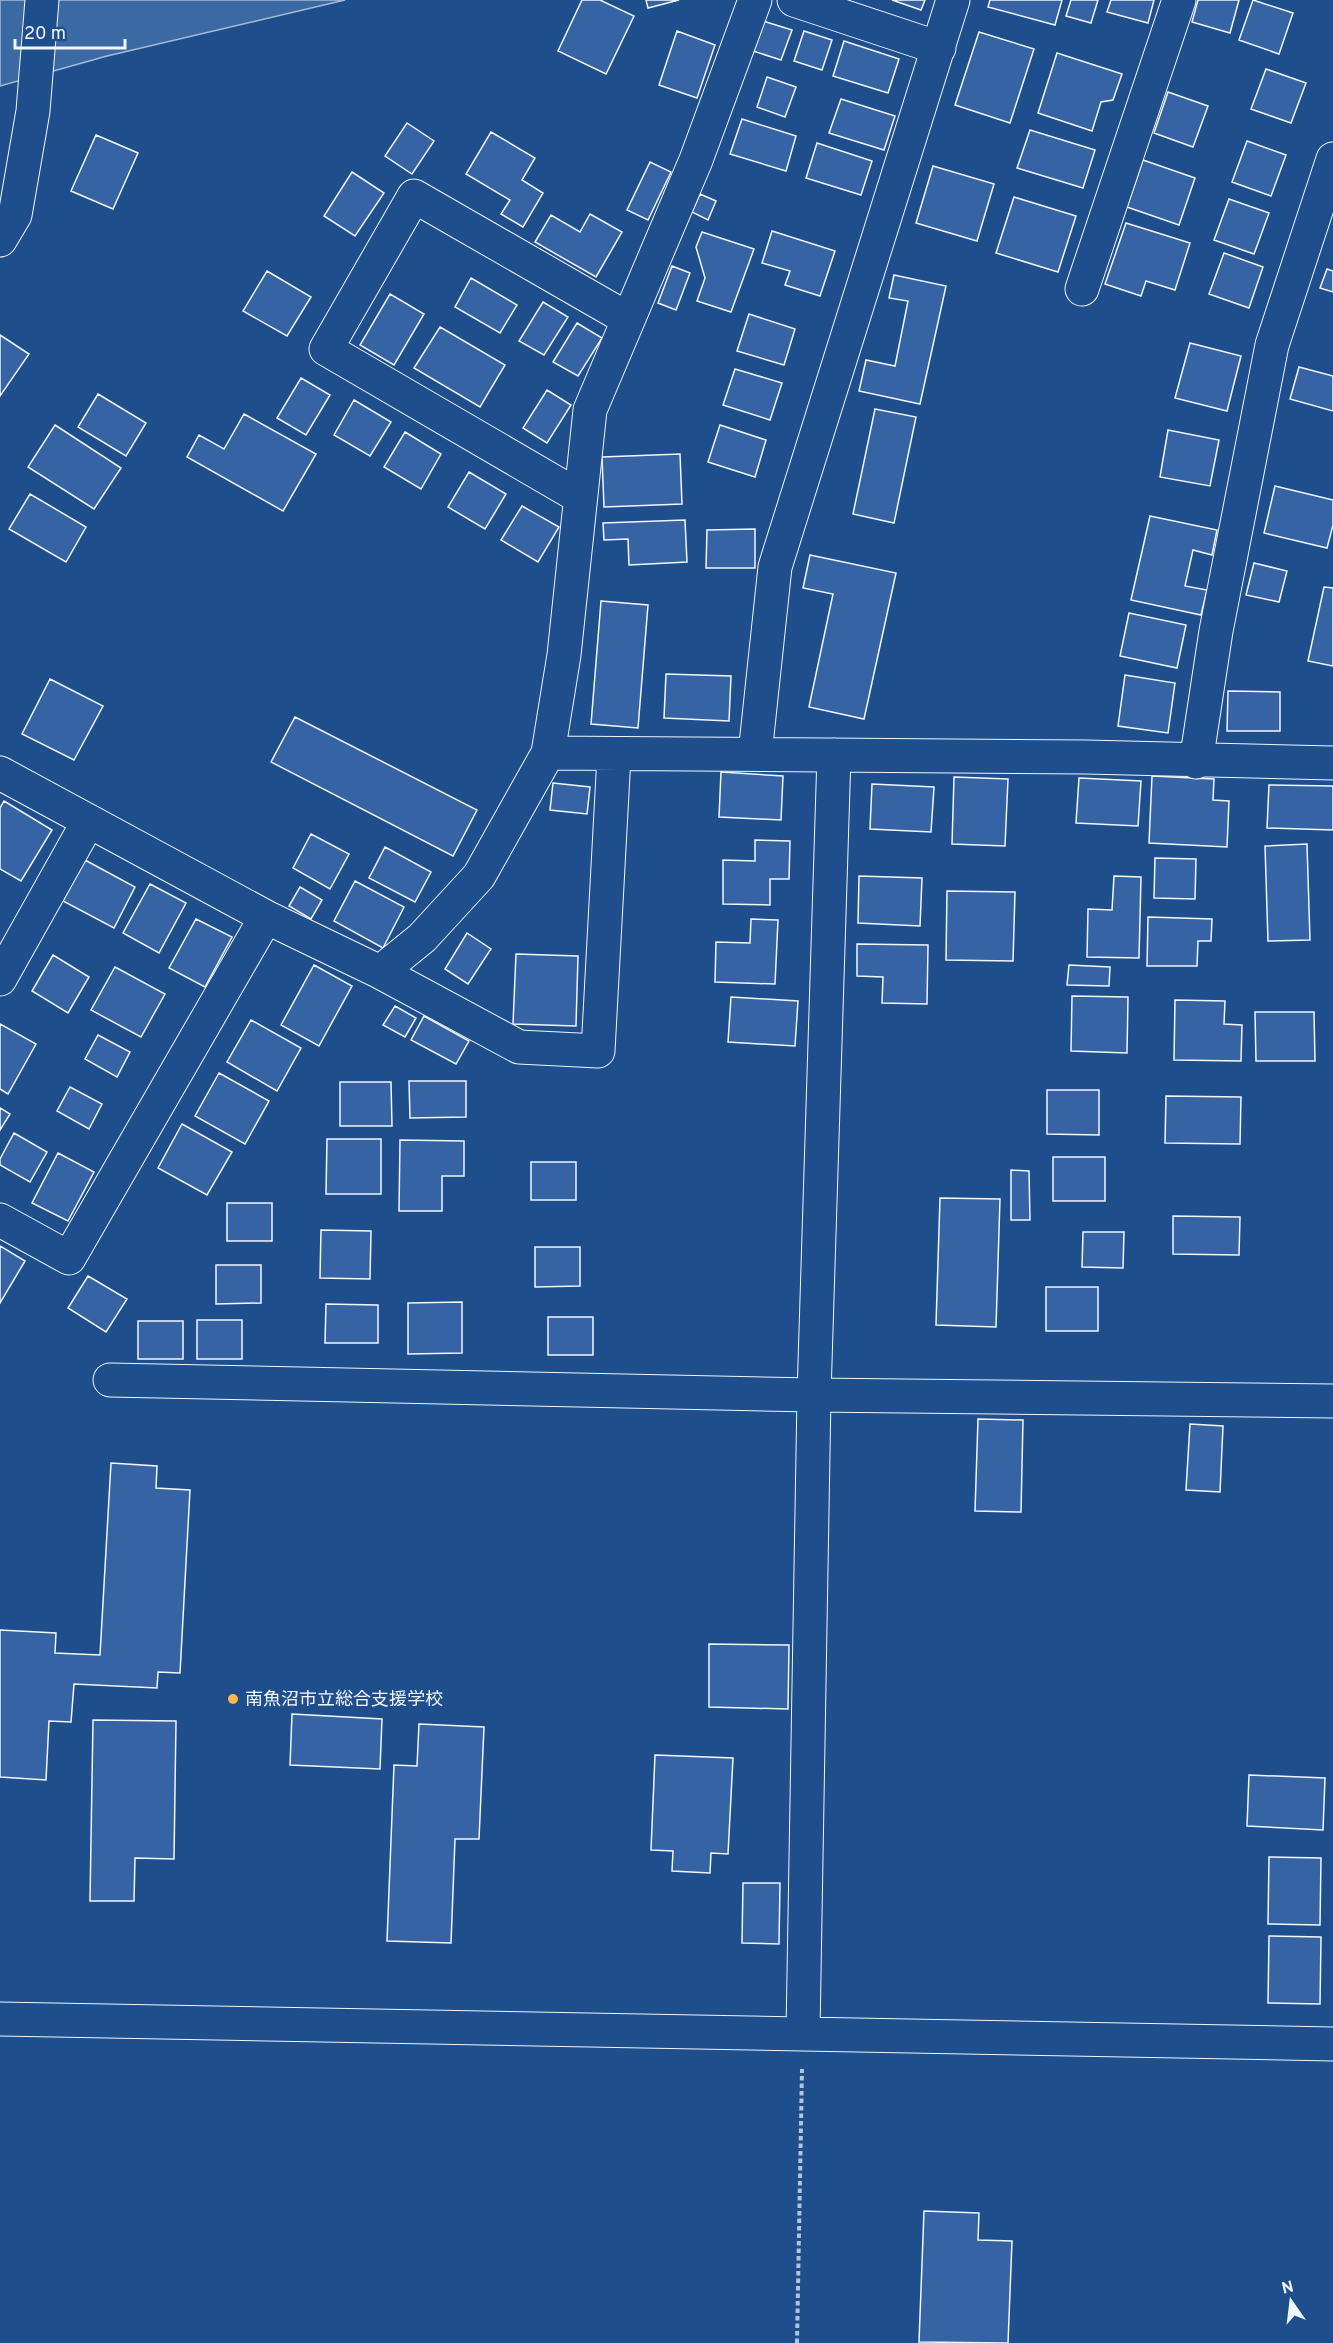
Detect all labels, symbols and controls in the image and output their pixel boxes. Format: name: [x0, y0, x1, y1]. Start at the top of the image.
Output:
scale bar: [15, 12, 124, 50]
text: 20 m: [24, 23, 66, 46]
place label: 南魚沼市立総合支援学校: [245, 1689, 443, 1712]
marker: 南魚沼市立総合支援学校: [226, 1692, 240, 1706]
north arrow: [1261, 2271, 1321, 2331]
text: N: [1280, 2277, 1296, 2299]

